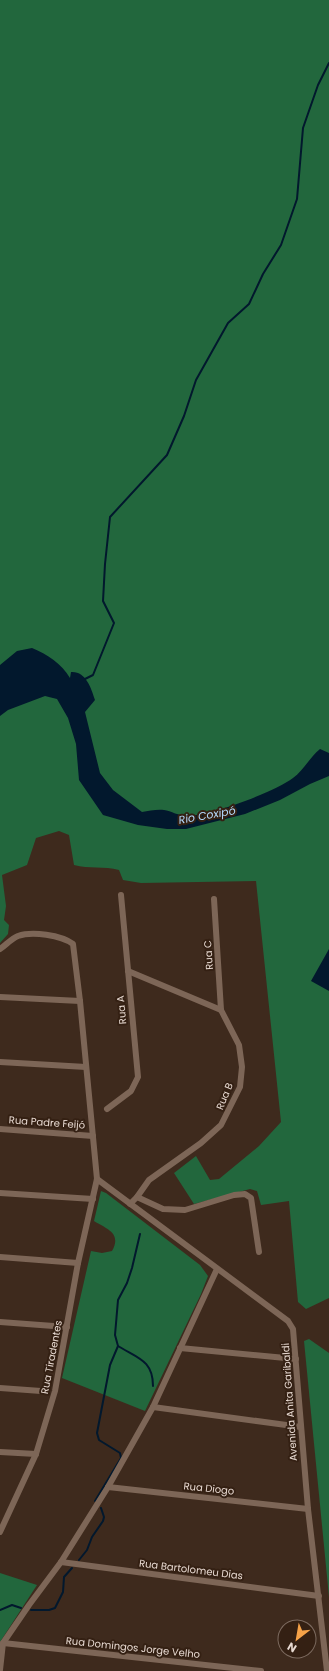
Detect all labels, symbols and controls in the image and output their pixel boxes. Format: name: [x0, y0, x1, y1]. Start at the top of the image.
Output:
water label: Rio Coxipó: [177, 802, 237, 828]
street label: Rua C: [200, 939, 217, 970]
street label: Rua A: [113, 995, 130, 1025]
street label: Rua B: [212, 1080, 237, 1112]
street label: Rua Padre Feijó: [8, 1112, 86, 1133]
street label: Rua Tiradentes: [37, 1319, 66, 1395]
street label: Avenida Anita Garibaldi: [278, 1342, 301, 1461]
street label: Rua Diogo: [183, 1478, 235, 1499]
street label: Rua Bartolomeu Dias: [138, 1556, 244, 1583]
north arrow: [277, 1619, 317, 1659]
street label: Rua Domingos Jorge Velho: [65, 1633, 201, 1662]
text: N: [284, 1639, 300, 1657]

